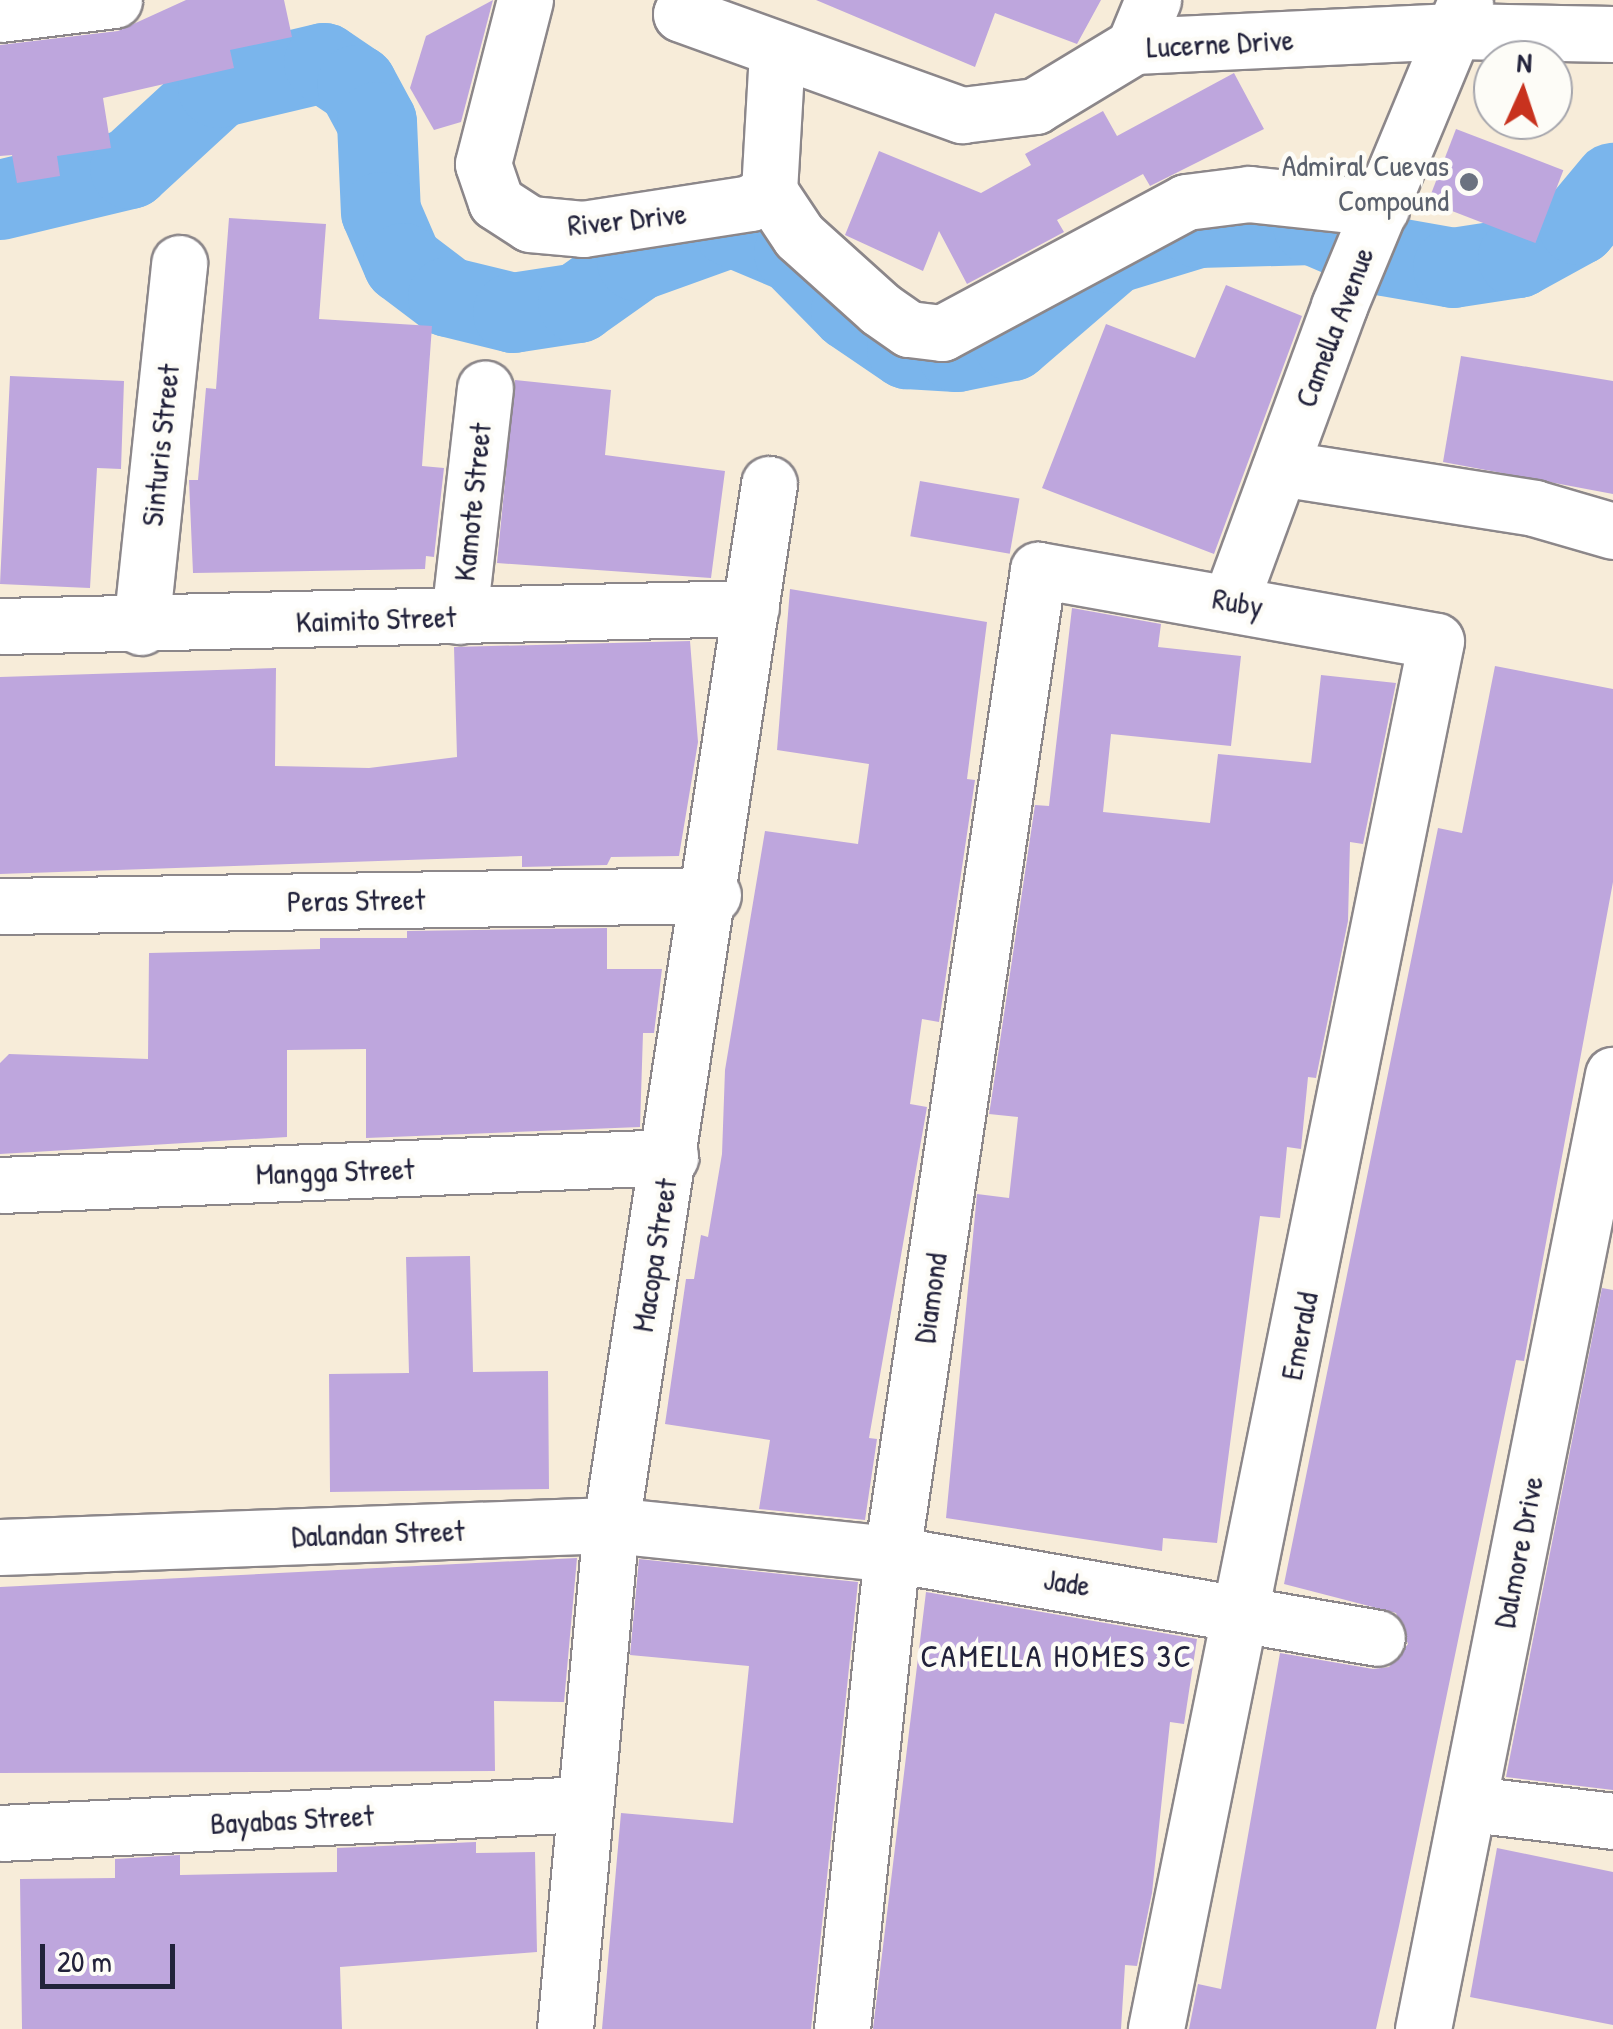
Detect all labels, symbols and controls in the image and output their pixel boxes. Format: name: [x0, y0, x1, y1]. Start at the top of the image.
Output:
street label: Lucerne Drive: [1146, 21, 1294, 65]
north arrow: [1473, 40, 1573, 140]
text: N: [1516, 43, 1533, 81]
place label: Admiral Cuevas Compound: [1282, 147, 1449, 218]
marker: Admiral Cuevas Compound: [1458, 171, 1480, 193]
street label: River Drive: [566, 195, 688, 243]
street label: Camella Avenue: [1287, 242, 1381, 412]
street label: Sinturis Street: [134, 362, 186, 528]
street label: Kamote Street: [446, 421, 498, 583]
street label: Ruby: [1210, 580, 1266, 624]
street label: Kaimito Street: [295, 598, 457, 640]
street label: Peras Street: [287, 881, 425, 919]
street label: Mangga Street: [255, 1150, 415, 1192]
street label: Macopa Street: [624, 1176, 684, 1334]
street label: Diamond: [906, 1251, 954, 1345]
street label: Emerald: [1273, 1289, 1325, 1383]
street label: Dalmore Drive: [1486, 1473, 1550, 1631]
street label: Dalandan Street: [291, 1512, 465, 1554]
street label: Jade: [1041, 1561, 1093, 1603]
district label: CAMELLA HOMES 3C: [921, 1637, 1193, 1675]
street label: Bayabas Street: [209, 1797, 375, 1841]
scale bar: [45, 1924, 180, 1986]
text: 20 m: [57, 1941, 112, 1981]

